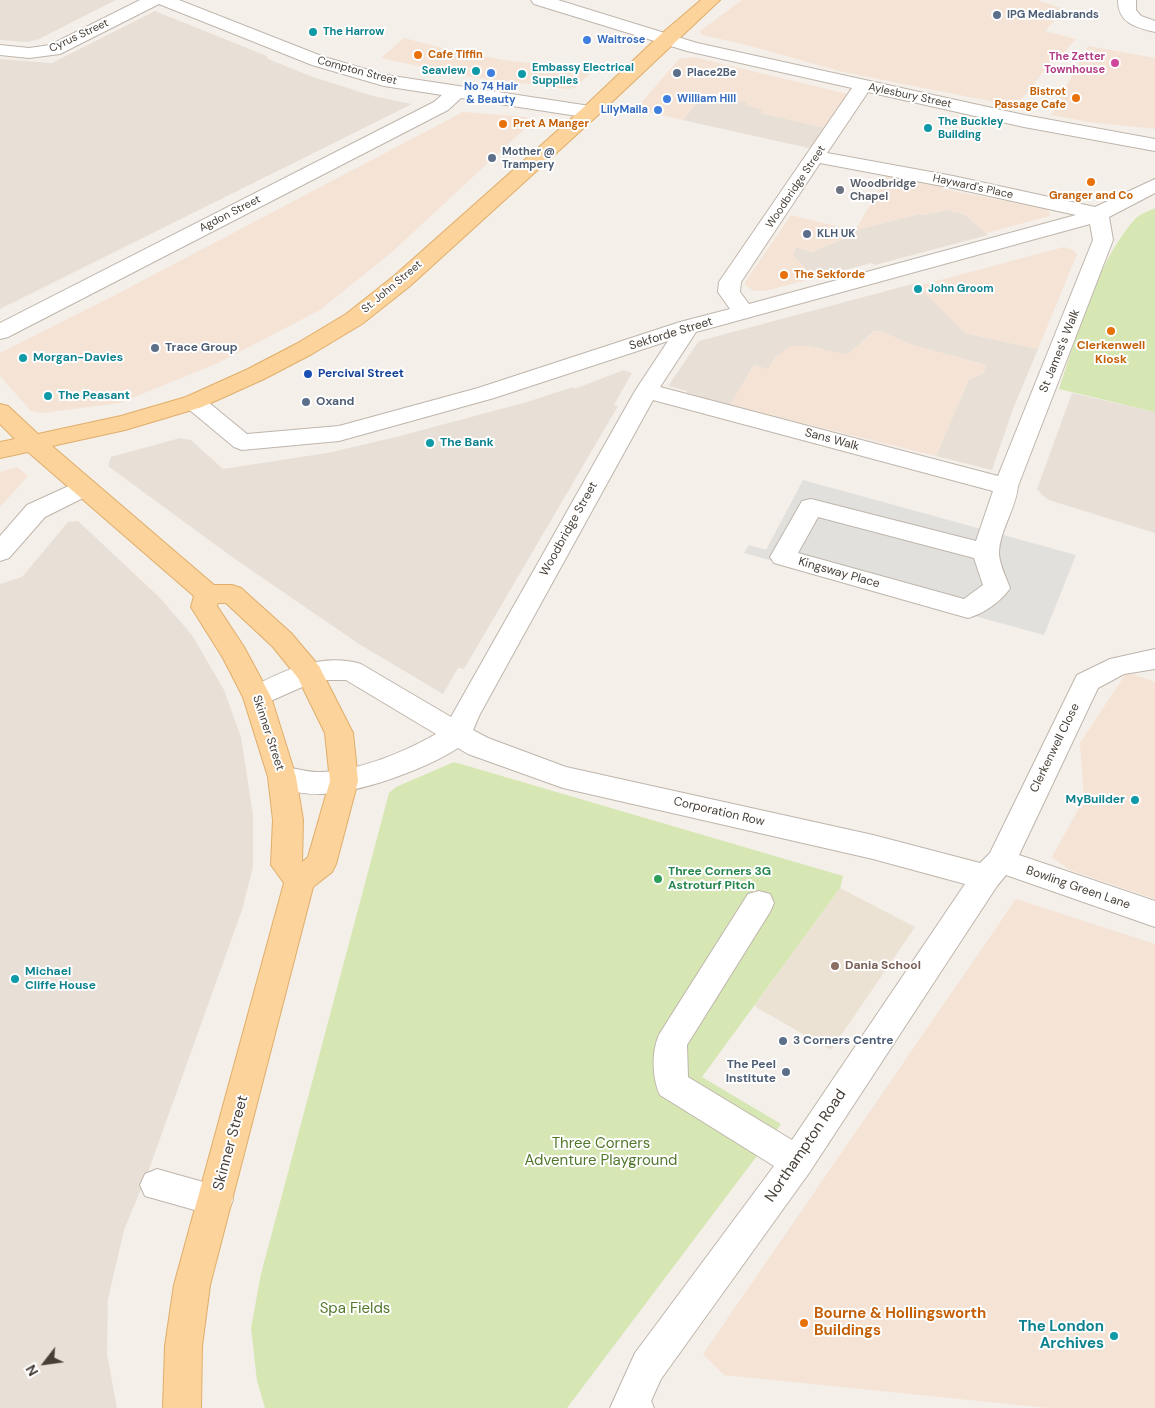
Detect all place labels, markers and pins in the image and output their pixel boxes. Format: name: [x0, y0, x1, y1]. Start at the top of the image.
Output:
place label: IPG Mediabrands: [1007, 8, 1099, 22]
marker: IPG Mediabrands: [991, 9, 1003, 21]
place label: The Harrow: [323, 25, 384, 39]
marker: The Harrow: [307, 26, 319, 38]
place label: Waitrose: [597, 33, 645, 47]
marker: Waitrose: [581, 34, 593, 46]
place label: Cafe Tiffin: [428, 48, 483, 62]
marker: Cafe Tiffin: [412, 49, 424, 61]
place label: The Zetter Townhouse: [1044, 50, 1105, 76]
marker: The Zetter Townhouse: [1109, 57, 1121, 69]
place label: Embassy Electrical Supplies: [532, 61, 634, 87]
place label: Seaview: [422, 64, 466, 78]
marker: Seaview: [470, 65, 482, 77]
place label: Place2Be: [687, 66, 736, 80]
marker: No 74 Hair & Beauty: [485, 67, 497, 79]
marker: Place2Be: [671, 67, 683, 79]
marker: Embassy Electrical Supplies: [516, 68, 528, 80]
place label: No 74 Hair & Beauty: [464, 80, 518, 106]
place label: Bistrot Passage Cafe: [994, 85, 1066, 111]
place label: William Hill: [677, 92, 736, 106]
marker: Bistrot Passage Cafe: [1070, 92, 1082, 104]
marker: William Hill: [661, 93, 673, 105]
place label: LilyMaila: [601, 103, 648, 117]
marker: LilyMaila: [652, 104, 664, 116]
place label: The Buckley Building: [938, 115, 1003, 141]
place label: Pret A Manger: [513, 117, 589, 131]
marker: Pret A Manger: [497, 118, 509, 130]
marker: The Buckley Building: [922, 122, 934, 134]
place label: Mother @ Trampery: [502, 145, 555, 171]
marker: Mother @ Trampery: [486, 152, 498, 164]
marker: Granger and Co: [1085, 176, 1097, 188]
place label: Woodbridge Chapel: [850, 177, 916, 203]
marker: Woodbridge Chapel: [834, 184, 846, 196]
place label: Granger and Co: [1049, 189, 1133, 203]
place label: KLH UK: [817, 227, 855, 241]
marker: KLH UK: [801, 228, 813, 240]
place label: The Sekforde: [794, 268, 865, 282]
marker: The Sekforde: [778, 269, 790, 281]
place label: John Groom: [928, 282, 994, 296]
marker: John Groom: [912, 283, 924, 295]
marker: Clerkenwell Kiosk: [1105, 325, 1117, 337]
place label: Clerkenwell Kiosk: [1077, 339, 1145, 367]
place label: Trace Group: [165, 341, 238, 355]
marker: Trace Group: [149, 342, 161, 354]
place label: Morgan-Davies: [33, 351, 123, 365]
marker: Morgan-Davies: [17, 352, 29, 364]
place label: Percival Street: [318, 367, 404, 381]
marker: Percival Street: [302, 368, 314, 380]
place label: The Peasant: [58, 389, 130, 403]
marker: The Peasant: [42, 390, 54, 402]
place label: Oxand: [316, 395, 354, 409]
marker: Oxand: [300, 396, 312, 408]
place label: The Bank: [440, 436, 494, 450]
marker: The Bank: [424, 437, 436, 449]
place label: MyBuilder: [1066, 793, 1125, 807]
marker: MyBuilder: [1129, 794, 1141, 806]
place label: Three Corners 3G Astroturf Pitch: [668, 865, 771, 893]
marker: Three Corners 3G Astroturf Pitch: [652, 873, 664, 885]
place label: Dania School: [845, 959, 921, 973]
marker: Dania School: [829, 960, 841, 972]
place label: Michael Cliffe House: [25, 965, 96, 993]
marker: Michael Cliffe House: [9, 973, 21, 985]
place label: 3 Corners Centre: [793, 1034, 894, 1048]
marker: 3 Corners Centre: [777, 1035, 789, 1047]
place label: The Peel Institute: [726, 1058, 776, 1086]
marker: The Peel Institute: [780, 1066, 792, 1078]
place label: Bourne & Hollingsworth Buildings: [814, 1305, 986, 1340]
marker: Bourne & Hollingsworth Buildings: [798, 1317, 810, 1329]
place label: The London Archives: [1019, 1318, 1104, 1353]
marker: The London Archives: [1108, 1330, 1120, 1342]

